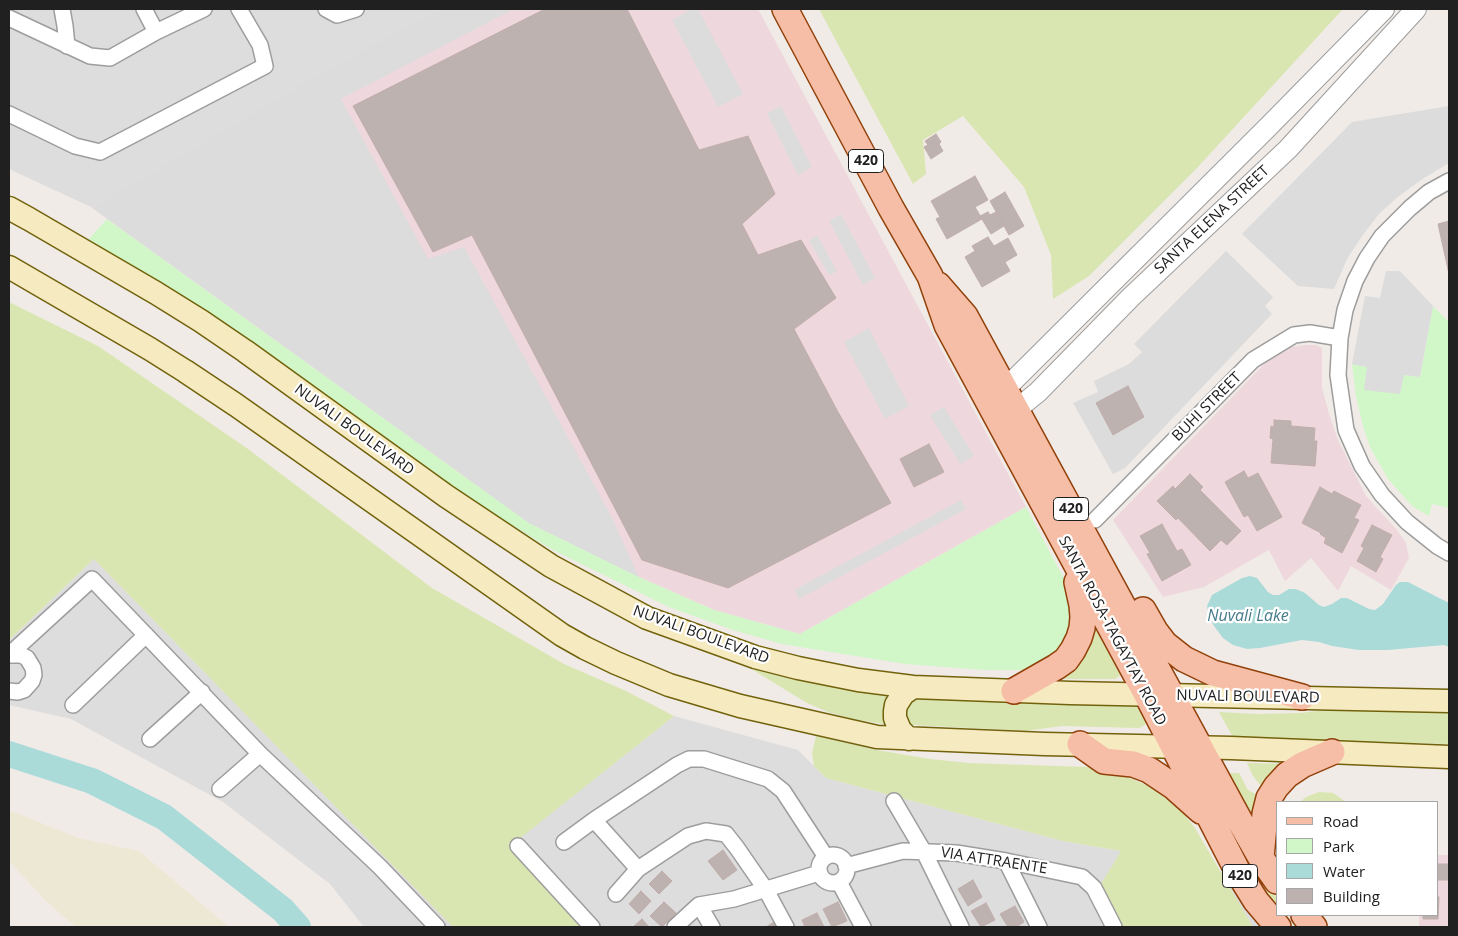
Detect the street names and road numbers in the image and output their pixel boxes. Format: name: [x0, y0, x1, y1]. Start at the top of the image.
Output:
road number: 420: [848, 150, 884, 172]
street label: SANTA ELENA STREET: [1151, 162, 1273, 278]
street label: BUHI STREET: [1169, 369, 1245, 445]
street label: NUVALI BOULEVARD: [291, 381, 417, 479]
road number: 420: [1054, 498, 1088, 520]
street label: SANTA ROSA-TAGAYTAY ROAD: [1054, 533, 1170, 729]
street label: NUVALI BOULEVARD: [630, 602, 772, 668]
street label: NUVALI BOULEVARD: [1176, 687, 1320, 707]
street label: VIA ATTRAENTE: [940, 844, 1048, 878]
road number: 420: [1222, 864, 1258, 888]

